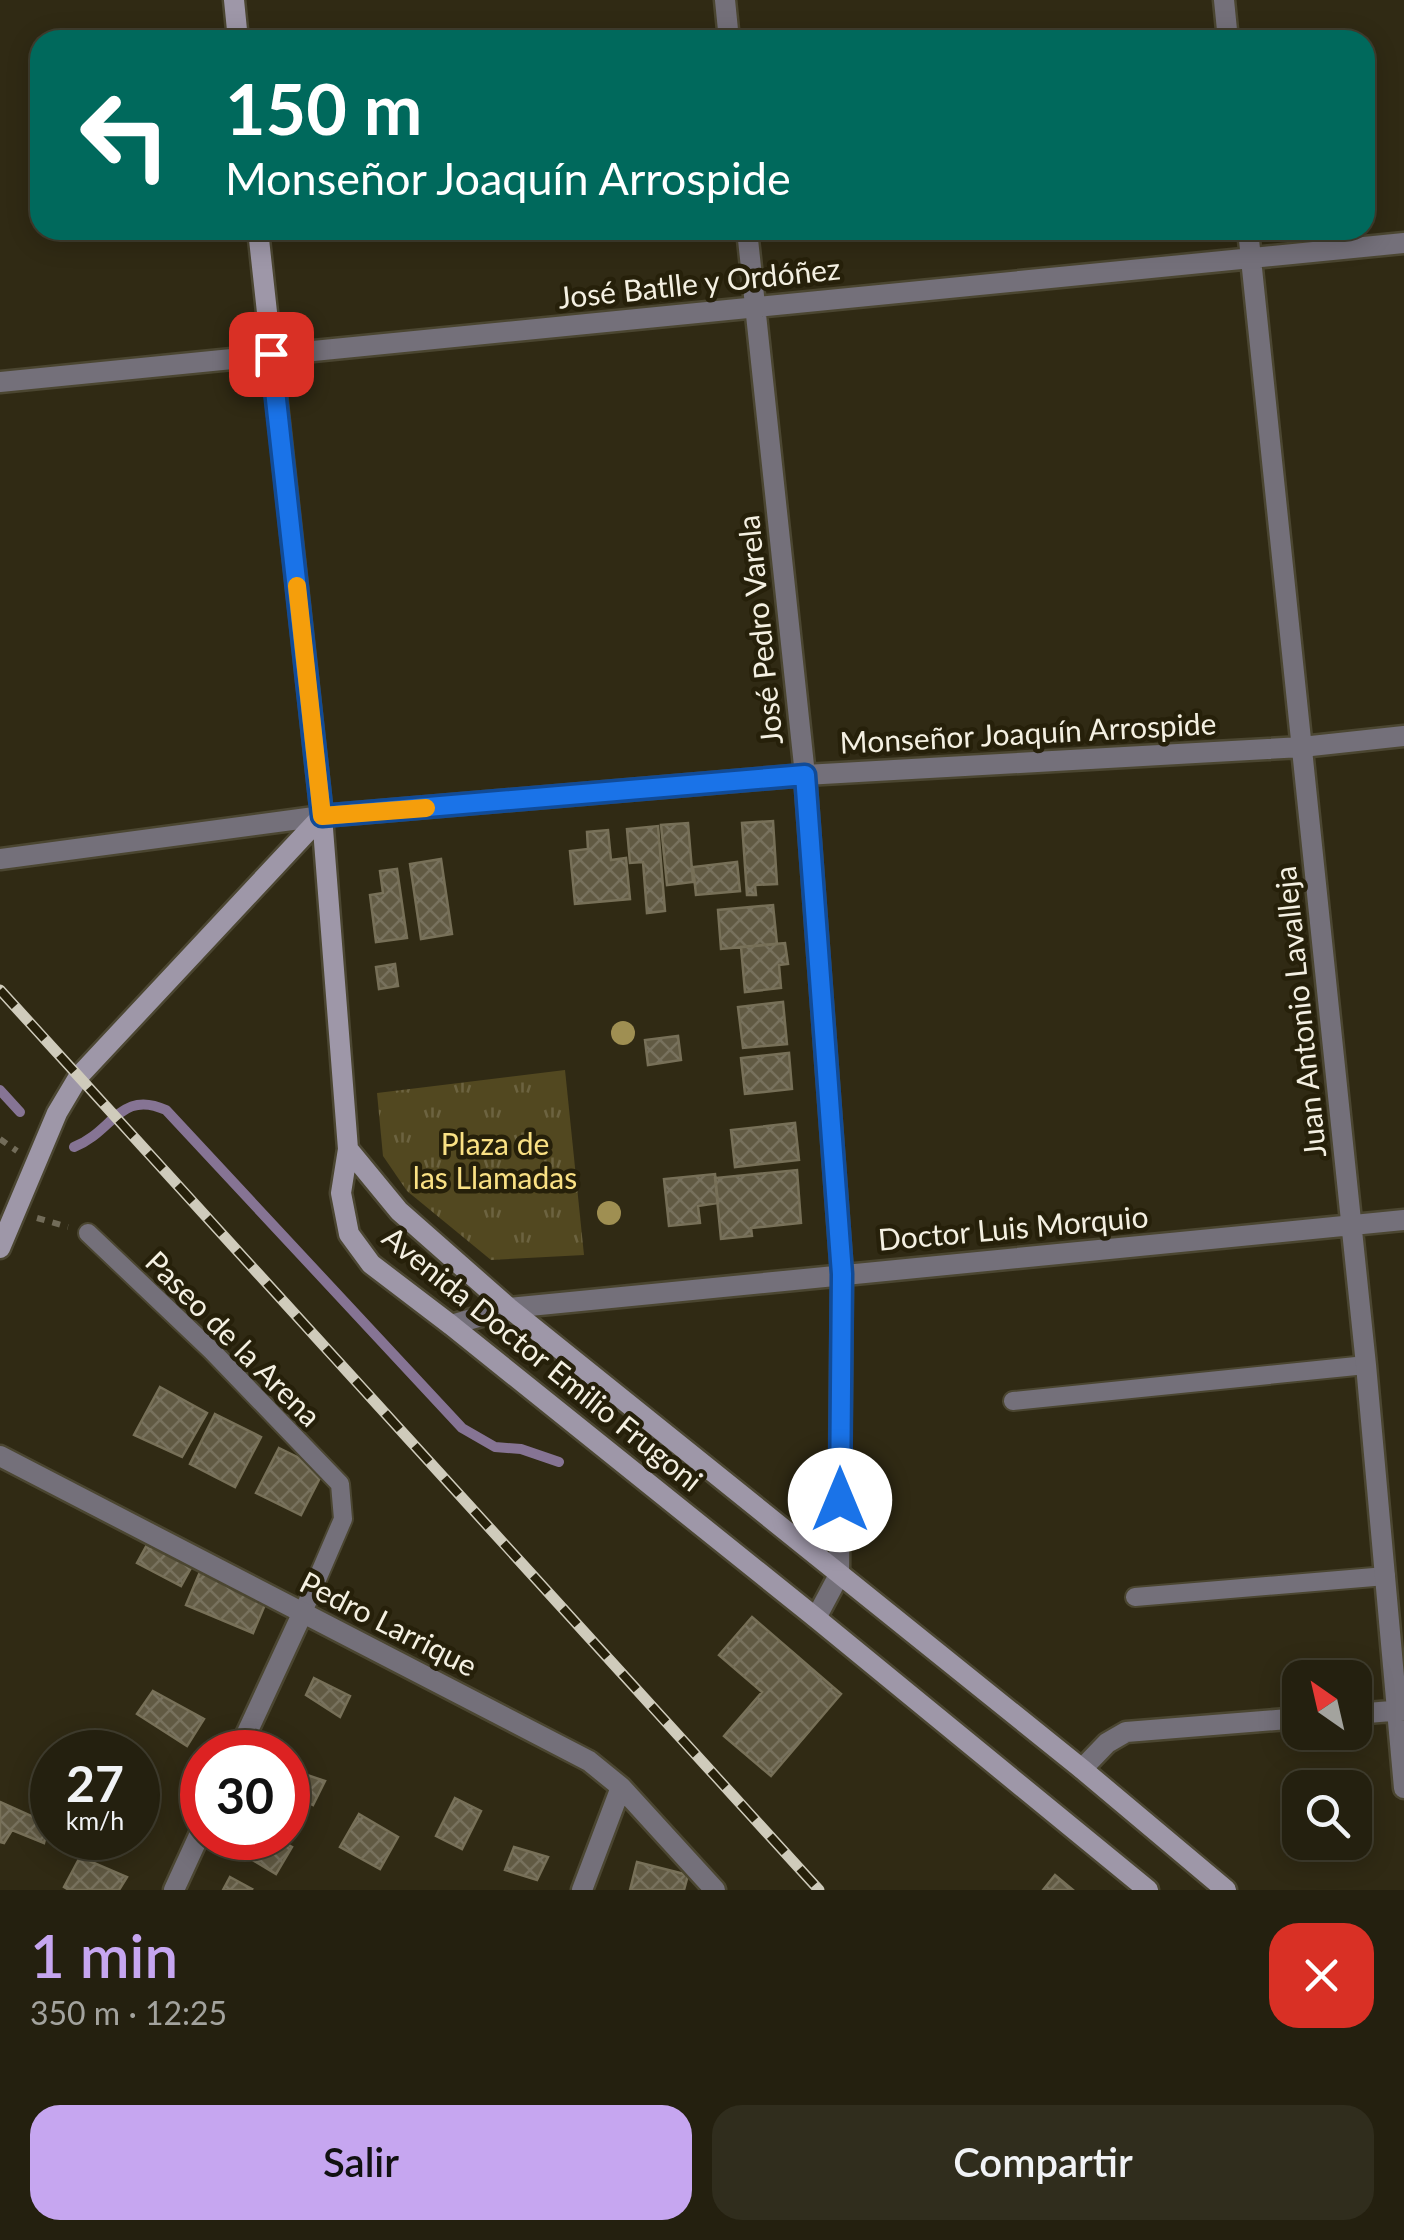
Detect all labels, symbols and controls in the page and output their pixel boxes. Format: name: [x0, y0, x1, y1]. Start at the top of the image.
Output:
text: 150 m: [225, 66, 422, 150]
icon: left: [60, 70, 190, 200]
text: Monseñor Joaquín Arrospide: [225, 151, 791, 205]
street label: José Batlle y Ordóñez: [556, 249, 842, 315]
pin: [229, 312, 314, 397]
icon: arrive: [244, 327, 299, 382]
street label: José Pedro Varela: [729, 513, 789, 747]
street label: Monseñor Joaquín Arrospide: [839, 704, 1217, 760]
street label: Juan Antonio Lavalleja: [1266, 865, 1332, 1159]
park label: Plaza de las Llamadas: [413, 1125, 577, 1195]
street label: Doctor Luis Morquio: [876, 1197, 1150, 1257]
street label: Avenida Doctor Emilio Frugoni: [376, 1218, 710, 1498]
street label: Paseo de la Arena: [139, 1243, 329, 1433]
position arrow: [788, 1448, 892, 1552]
street label: Pedro Larrique: [295, 1563, 483, 1683]
north arrow: [1282, 1660, 1372, 1750]
map controls: [1282, 1660, 1372, 1860]
speed limit sign: 30: [180, 1730, 310, 1860]
text: 27: [66, 1753, 124, 1813]
button: search: [1282, 1770, 1372, 1860]
text: km/h: [66, 1805, 124, 1835]
text: 1 min: [30, 1919, 178, 1991]
button: close: [1269, 1923, 1374, 2028]
text: 350 m · 12:25: [30, 1993, 227, 2032]
button: Salir: [30, 2105, 692, 2220]
button: Compartir: [712, 2105, 1374, 2220]

